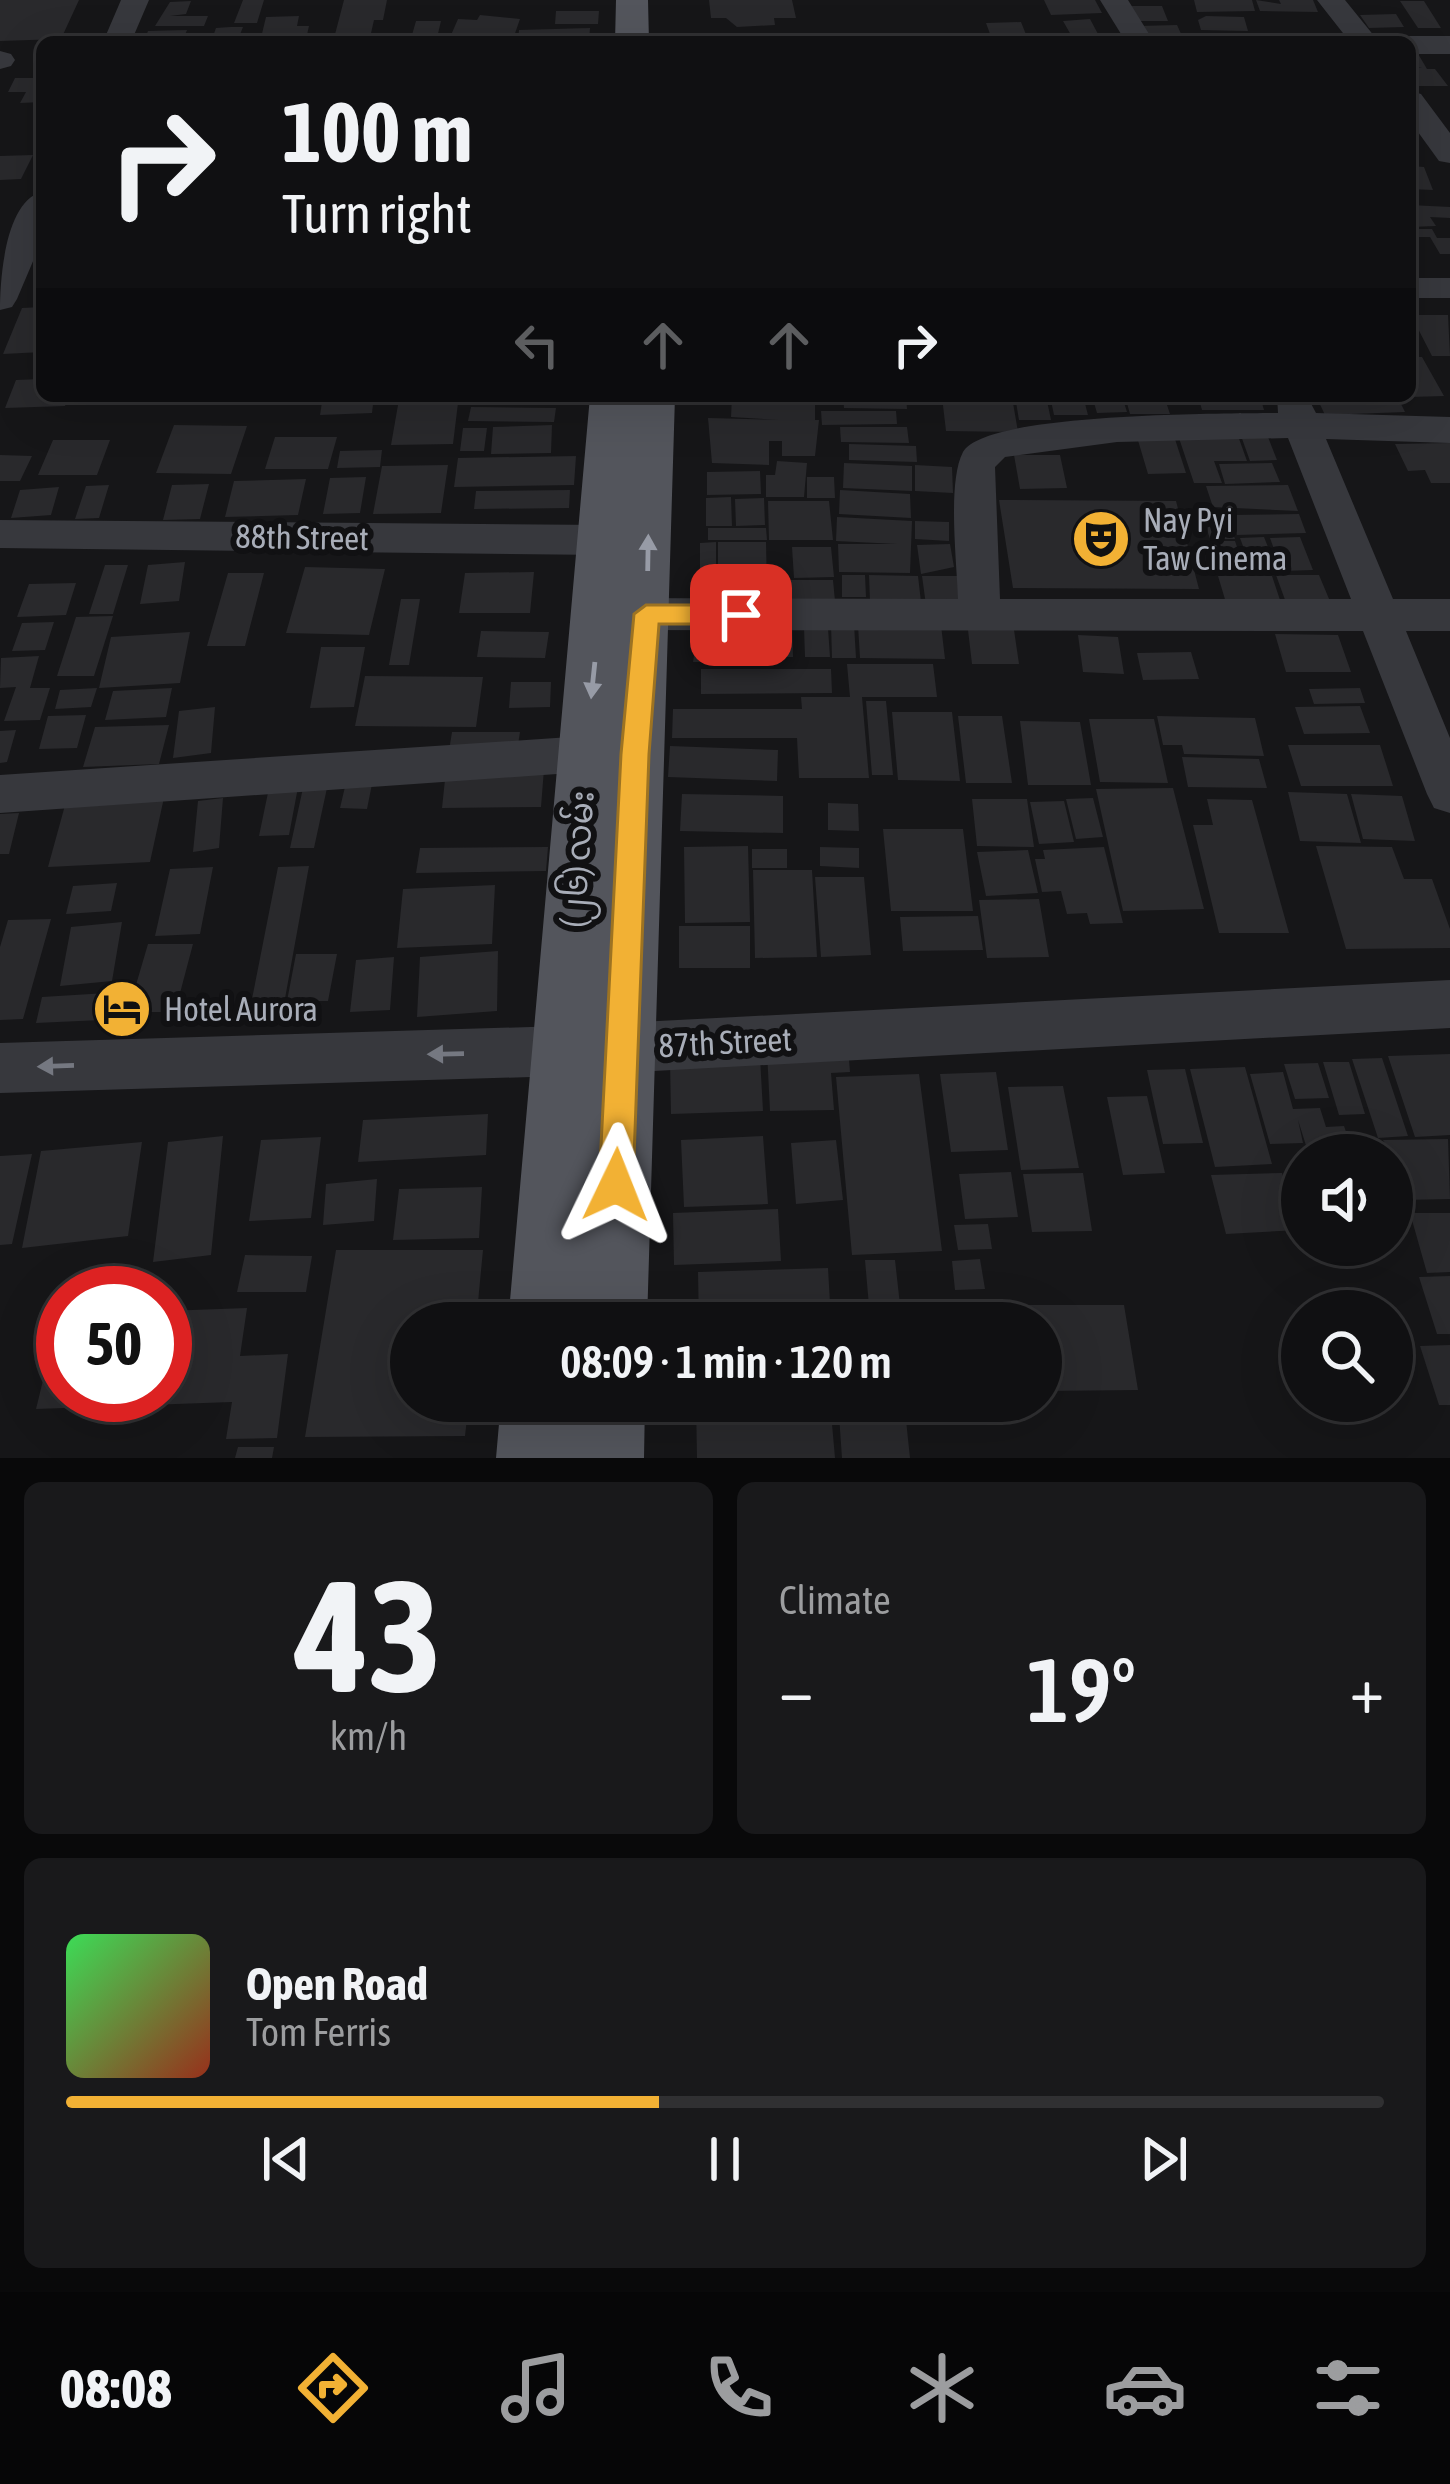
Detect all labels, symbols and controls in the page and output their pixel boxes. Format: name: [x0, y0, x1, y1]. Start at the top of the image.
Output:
icon: right: [84, 84, 240, 240]
text: 100 m: [282, 84, 472, 180]
text: Turn right: [282, 183, 472, 244]
icon: left: [504, 312, 570, 378]
icon: ahead: [630, 312, 696, 378]
icon: ahead: [756, 312, 822, 378]
icon: right: [882, 312, 948, 378]
place label: Nay Pyi Taw Cinema: [1143, 501, 1287, 577]
theatre icon: Nay Pyi Taw Cinema: [1070, 508, 1132, 570]
street label: 88th Street: [235, 517, 369, 557]
one-way arrow: [638, 533, 657, 571]
pin: [690, 564, 792, 666]
icon: arrive: [708, 582, 774, 648]
one-way arrow: [583, 662, 602, 699]
street label: (၂၆) လမ်း: [550, 789, 609, 929]
hotel icon: Hotel Aurora: [91, 978, 153, 1040]
place label: Hotel Aurora: [164, 990, 318, 1028]
street label: 87th Street: [657, 1020, 793, 1064]
one-way arrow: [426, 1044, 464, 1063]
one-way arrow: [36, 1057, 74, 1076]
position arrow: [553, 1122, 679, 1248]
map controls: [1281, 1134, 1413, 1422]
button: sound: [1281, 1134, 1413, 1266]
speed limit sign: 50: [36, 1266, 192, 1422]
button: search: [1281, 1290, 1413, 1422]
text: 08:09 · 1 min · 120 m: [560, 1336, 892, 1388]
text: 43: [295, 1546, 442, 1725]
text: Climate: [779, 1578, 891, 1622]
text: 19°: [1027, 1638, 1136, 1741]
text: −: [779, 1651, 813, 1727]
text: +: [1350, 1651, 1384, 1727]
text: km/h: [330, 1714, 407, 1758]
text: Open Road: [246, 1958, 428, 2010]
text: Tom Ferris: [246, 2010, 391, 2054]
icon: previous: [253, 2126, 319, 2192]
icon: pause: [692, 2126, 758, 2192]
icon: next: [1131, 2126, 1197, 2192]
icon: directions: [291, 2346, 375, 2430]
icon: music: [494, 2346, 578, 2430]
icon: phone: [697, 2346, 781, 2430]
icon: climate: [900, 2346, 984, 2430]
icon: car: [1103, 2346, 1187, 2430]
icon: filters: [1306, 2346, 1390, 2430]
text: 08:08: [60, 2358, 172, 2419]

